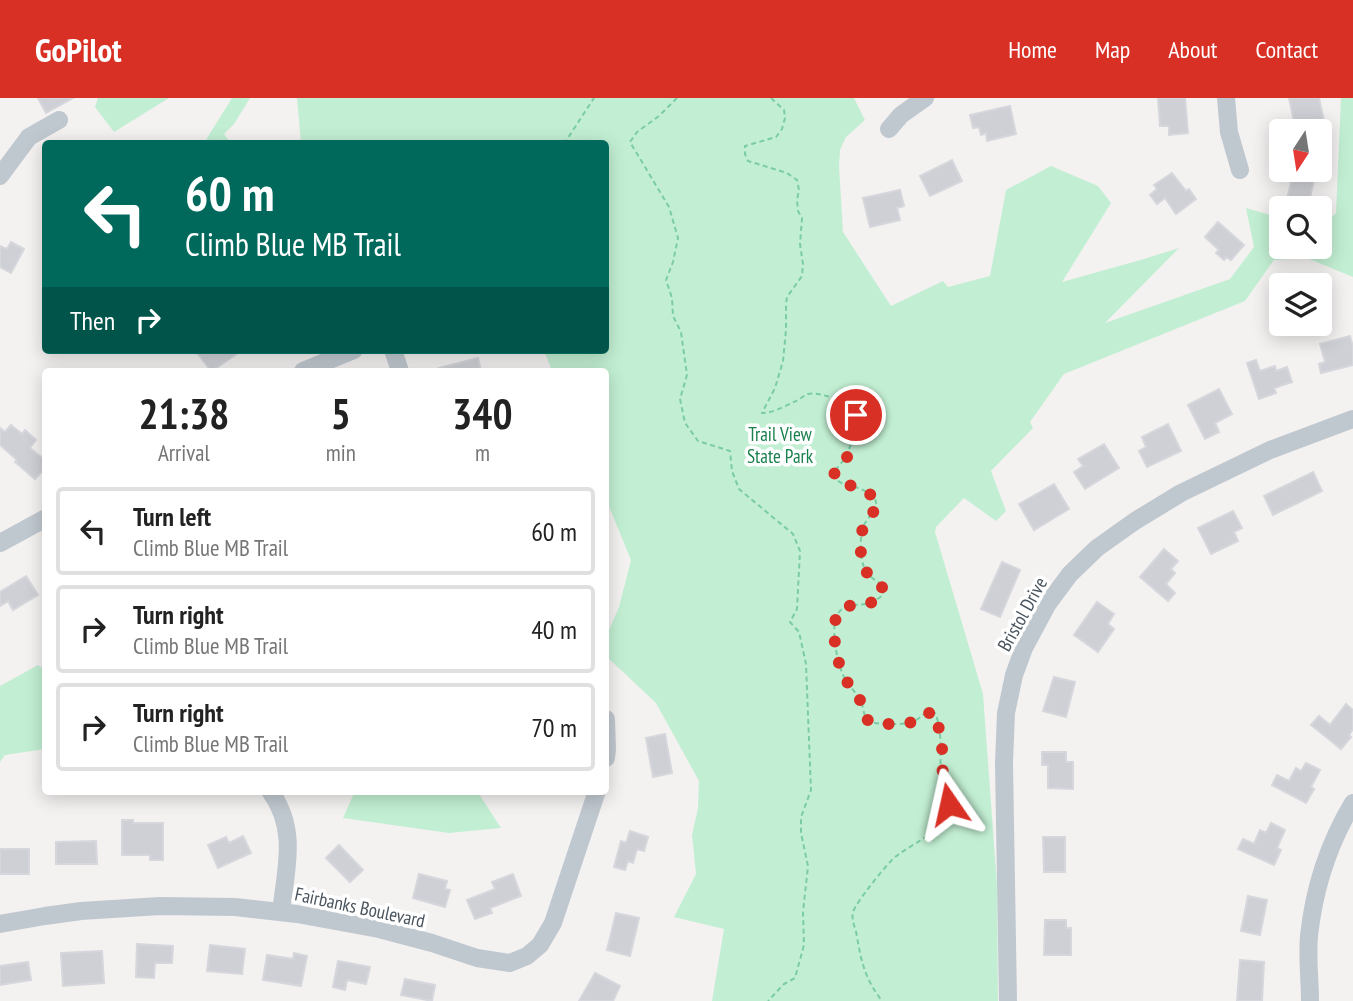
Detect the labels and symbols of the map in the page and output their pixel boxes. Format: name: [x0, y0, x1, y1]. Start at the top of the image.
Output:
north arrow: [1269, 119, 1332, 182]
pin: [826, 385, 886, 445]
park label: Trail View State Park: [747, 422, 814, 468]
street label: Bristol Drive: [992, 573, 1052, 655]
position arrow: [912, 767, 986, 841]
street label: Fairbanks Boulevard: [293, 881, 427, 933]

